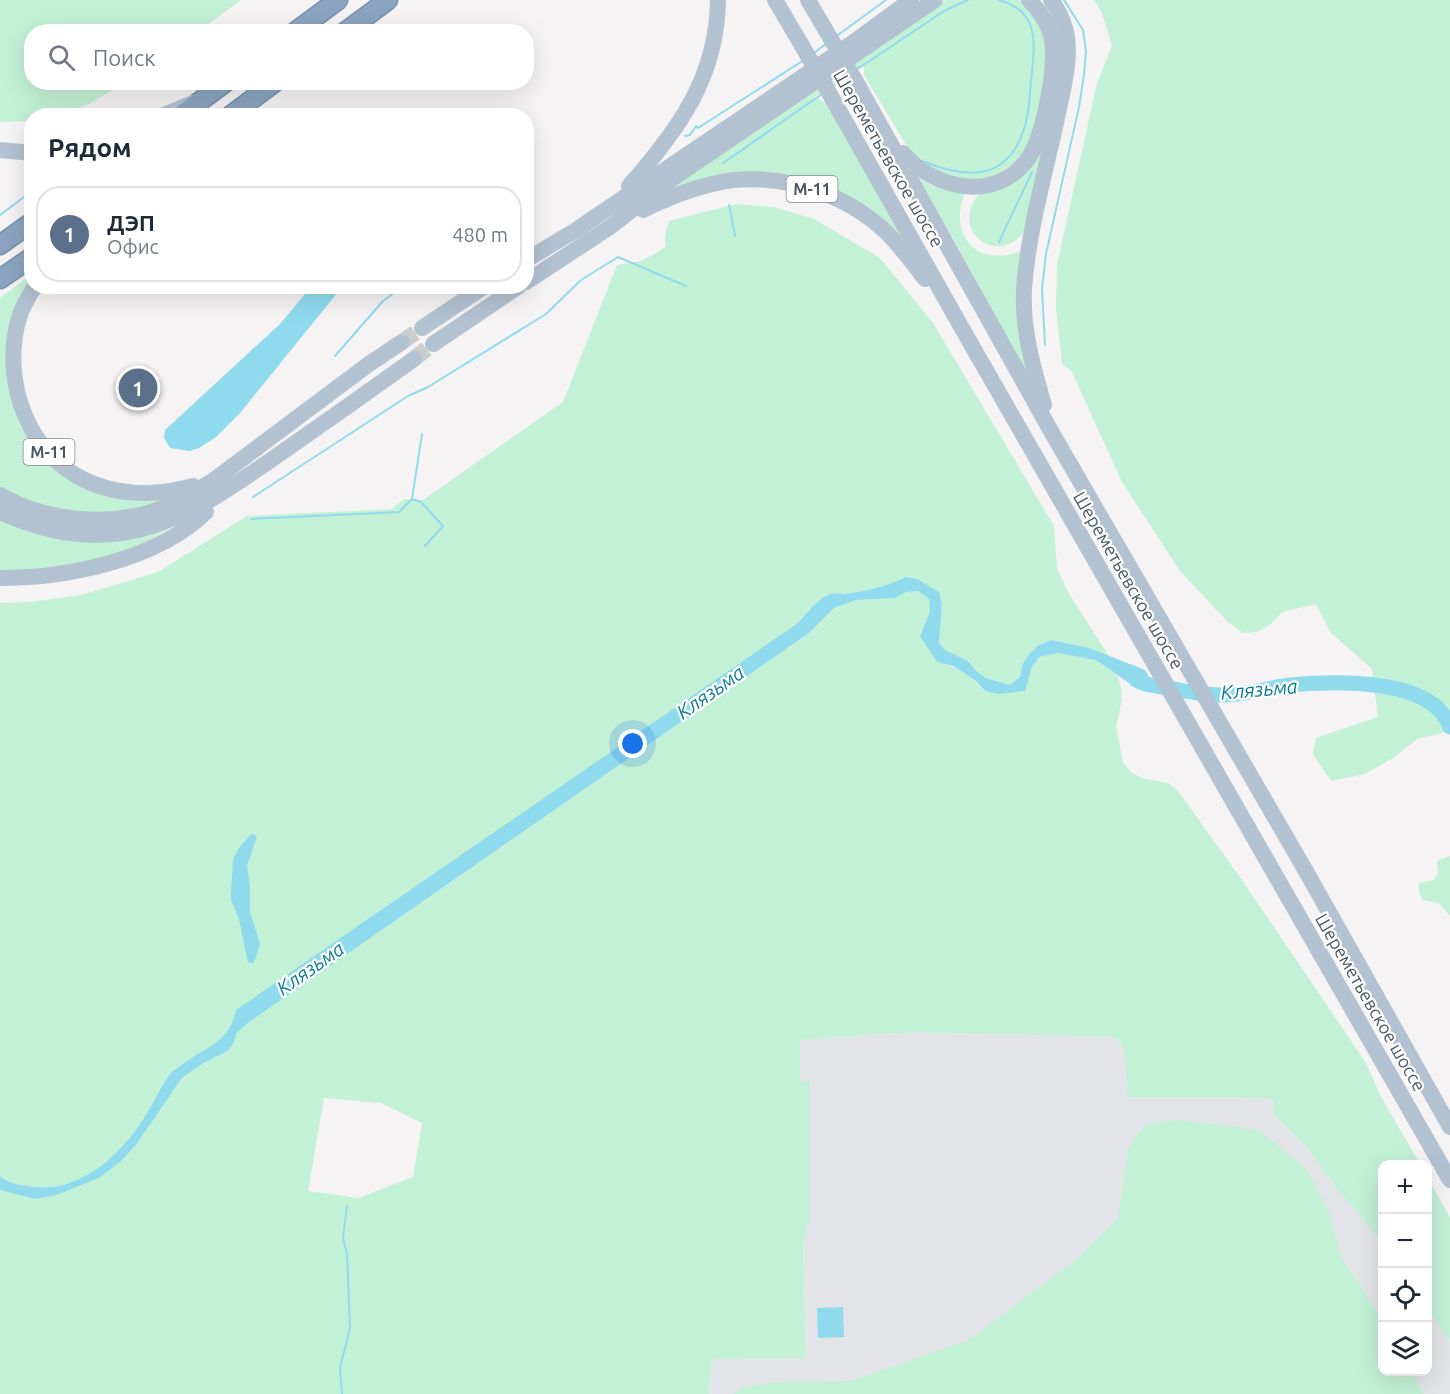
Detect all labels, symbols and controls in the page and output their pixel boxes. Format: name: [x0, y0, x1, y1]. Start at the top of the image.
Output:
search box: [24, 24, 534, 90]
icon: search: [45, 41, 78, 74]
text: Поиск: [93, 45, 156, 70]
street label: Шереметьевское шоссе: [830, 66, 948, 250]
text: Рядом: [48, 133, 132, 162]
road number: М-11: [786, 176, 838, 202]
text: ДЭП: [107, 210, 155, 235]
text: 1: [64, 223, 75, 246]
text: 480 m: [452, 223, 508, 246]
text: Офис: [107, 235, 159, 258]
pin: 1: [118, 366, 158, 410]
road number: М-11: [23, 439, 74, 465]
street label: Шереметьевское шоссе: [1070, 488, 1188, 672]
water label: Клязьма: [672, 660, 748, 724]
water label: Клязьма: [1220, 674, 1299, 704]
your location: [618, 729, 647, 758]
street label: Шереметьевское шоссе: [1312, 910, 1430, 1094]
water label: Клязьма: [272, 936, 348, 1000]
map controls: [1378, 1160, 1432, 1376]
button: +: [1378, 1160, 1432, 1214]
button: −: [1378, 1214, 1432, 1268]
button: locate: [1378, 1268, 1432, 1322]
button: layers: [1378, 1322, 1432, 1376]

